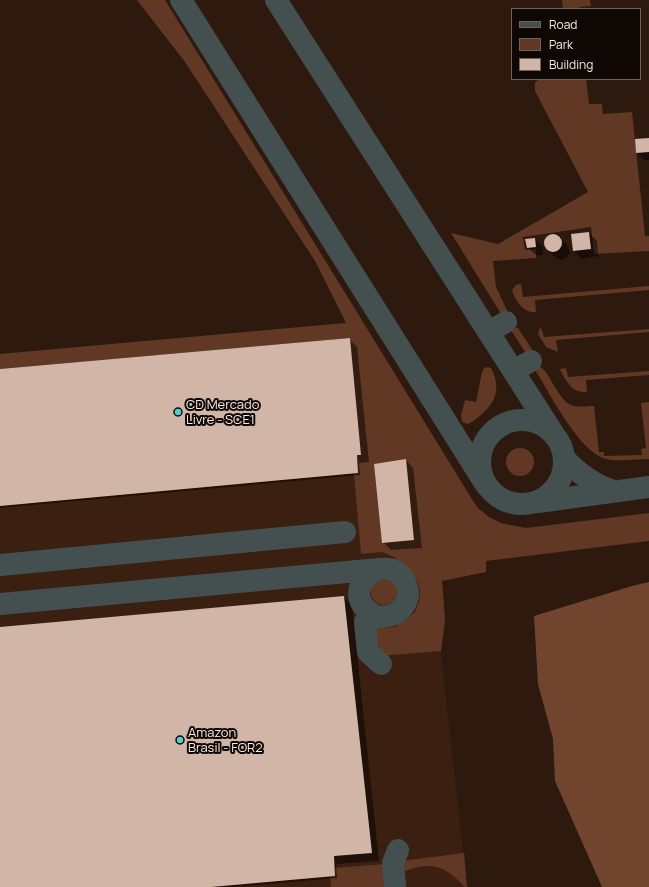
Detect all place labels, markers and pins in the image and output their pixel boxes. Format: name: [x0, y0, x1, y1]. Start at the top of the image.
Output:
place label: CD Mercado Livre - SCE1: [186, 397, 259, 428]
marker: CD Mercado Livre - SCE1: [173, 407, 183, 417]
place label: Amazon Brasil - FOR2: [188, 725, 263, 756]
marker: Amazon Brasil - FOR2: [175, 735, 185, 745]

